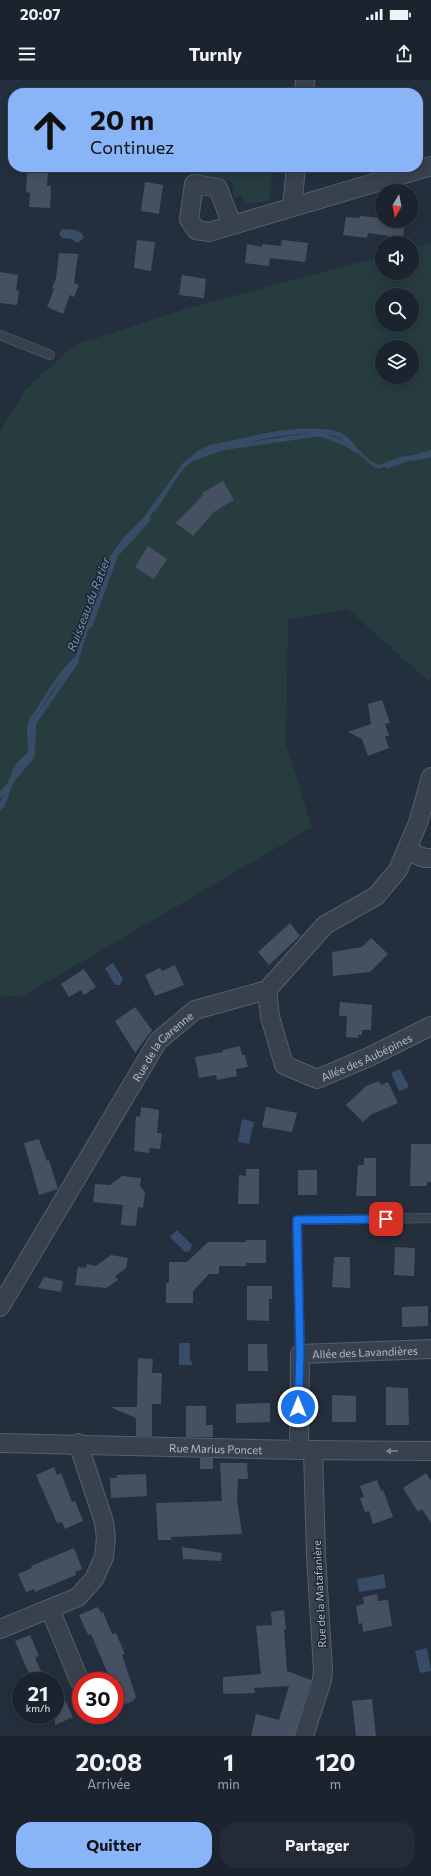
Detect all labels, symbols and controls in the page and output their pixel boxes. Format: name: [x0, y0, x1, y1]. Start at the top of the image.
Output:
text: 20:07: [20, 5, 60, 23]
icon: menu: [16, 43, 38, 65]
text: Turnly: [189, 43, 242, 65]
icon: share: [393, 43, 415, 65]
text: 20 m: [90, 102, 154, 136]
icon: ahead: [24, 104, 76, 156]
text: Continuez: [90, 136, 174, 158]
north arrow: [375, 184, 419, 228]
map controls: [375, 184, 419, 384]
button: sound: [375, 236, 419, 280]
button: search: [375, 288, 419, 332]
button: layers: [375, 340, 419, 384]
water label: Ruisseau du Ratier: [64, 554, 113, 653]
street label: Rue de la Garenne: [129, 1008, 195, 1084]
street label: Allée des Aubépines: [319, 1030, 414, 1083]
pin: [369, 1202, 403, 1236]
icon: arrive: [375, 1208, 397, 1230]
street label: Allée des Lavandières: [312, 1343, 418, 1360]
position arrow: [277, 1386, 319, 1428]
street label: Rue Marius Poncet: [169, 1440, 263, 1456]
one-way arrow: [385, 1448, 398, 1454]
street label: Rue de la Matafanière: [310, 1540, 328, 1648]
speed limit sign: 30: [72, 1672, 124, 1724]
text: 21: [28, 1681, 48, 1705]
text: km/h: [26, 1702, 50, 1714]
text: 20:08: [75, 1747, 142, 1776]
text: 1: [223, 1747, 234, 1776]
text: 120: [315, 1747, 355, 1776]
text: Arrivée: [87, 1776, 130, 1792]
text: min: [218, 1776, 240, 1792]
text: m: [330, 1776, 341, 1792]
button: Quitter: [16, 1822, 212, 1868]
button: Partager: [220, 1822, 415, 1868]

